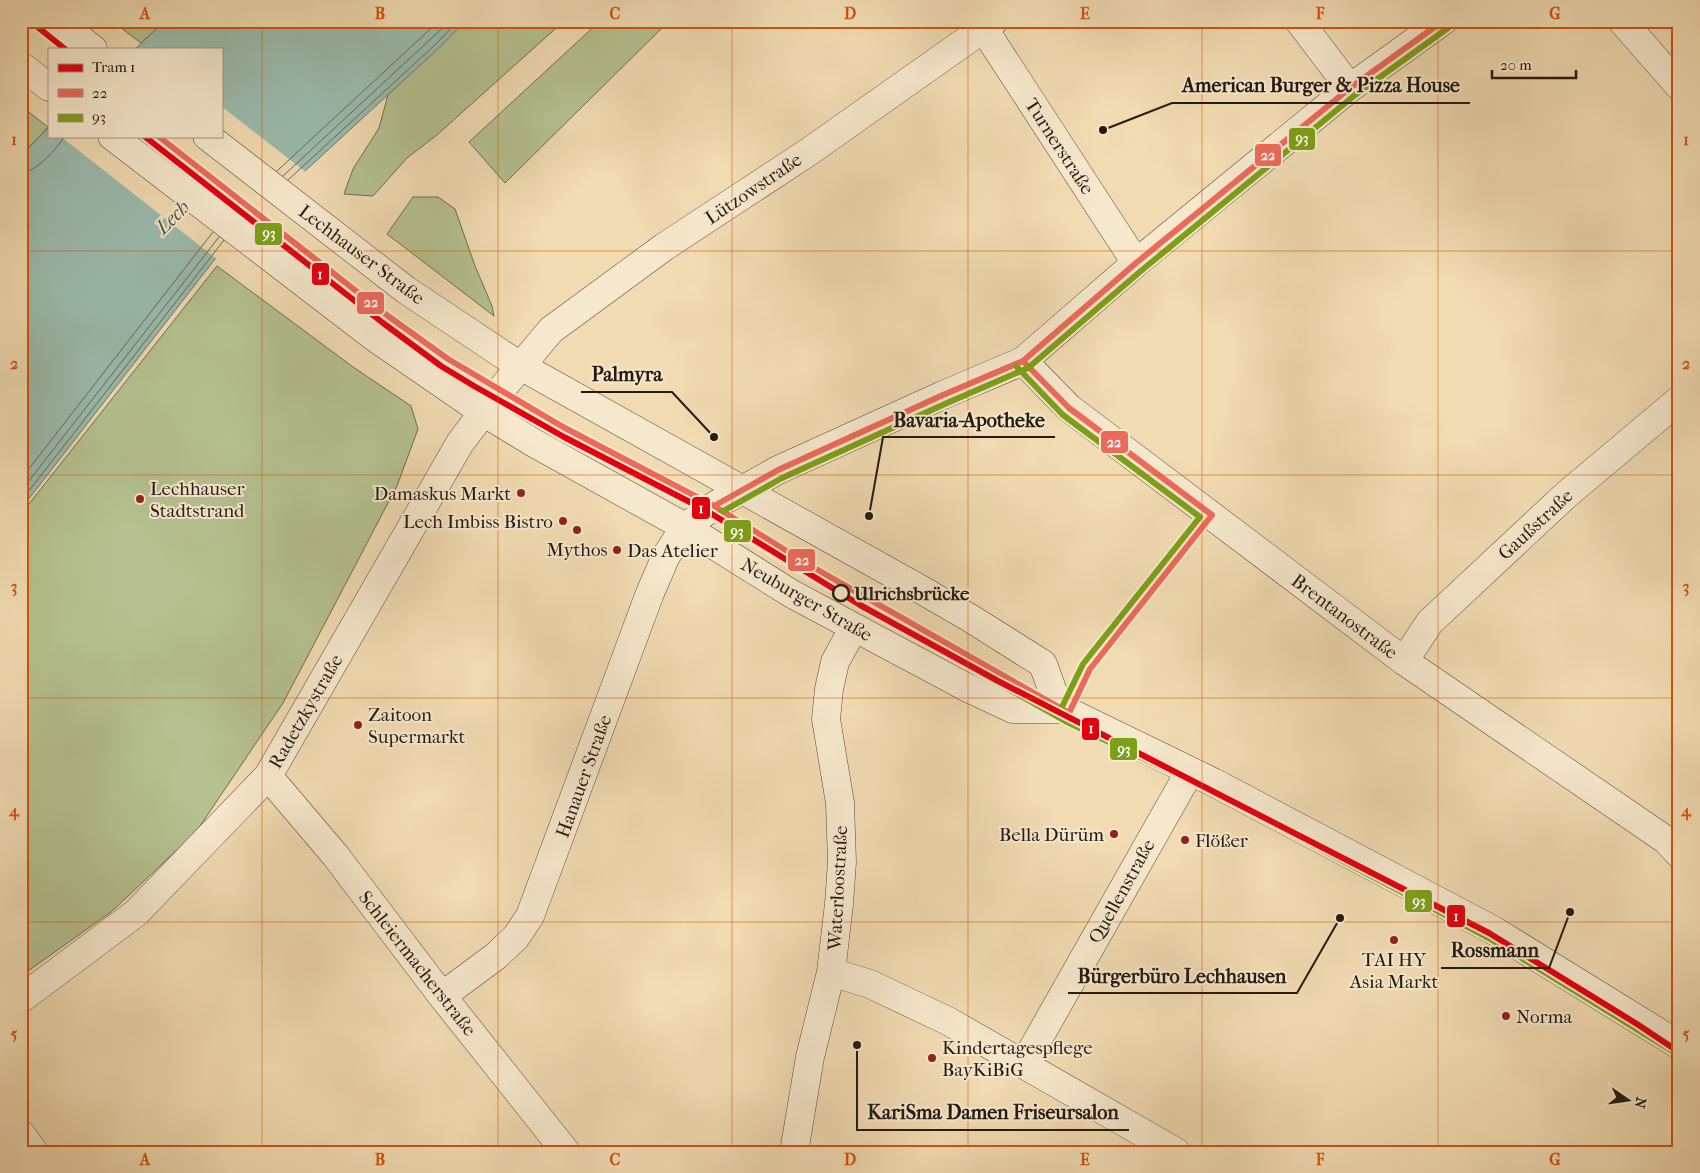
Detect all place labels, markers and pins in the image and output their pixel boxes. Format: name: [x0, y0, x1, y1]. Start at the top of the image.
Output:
callout: American Burger & Pizza House: [1172, 68, 1470, 103]
callout: Palmyra: [581, 357, 672, 392]
callout: Bavaria-Apotheke: [883, 402, 1055, 437]
place label: Lechhauser Stadtstrand: [150, 478, 245, 522]
place label: Damaskus Markt: [374, 483, 511, 505]
marker: Damaskus Markt: [515, 487, 527, 499]
marker: Lechhauser Stadtstrand: [134, 493, 146, 505]
place label: Lech Imbiss Bistro: [403, 511, 553, 533]
marker: Lech Imbiss Bistro: [557, 515, 569, 527]
marker: Mythos: [571, 524, 583, 536]
place label: Mythos: [546, 539, 608, 561]
place label: Das Atelier: [627, 540, 719, 562]
marker: Das Atelier: [611, 544, 623, 556]
place label: Ulrichsbrücke: [853, 583, 970, 605]
marker: Ulrichsbrücke: [832, 584, 850, 602]
place label: Zaitoon Supermarkt: [368, 704, 466, 748]
marker: Zaitoon Supermarkt: [352, 719, 364, 731]
place label: Bella Dürüm: [999, 824, 1104, 846]
marker: Bella Dürüm: [1108, 828, 1120, 840]
place label: Flößer: [1195, 830, 1249, 852]
marker: Flößer: [1179, 834, 1191, 846]
callout: Rossmann: [1441, 933, 1549, 968]
marker: TAI HY Asia Markt: [1388, 934, 1400, 946]
place label: TAI HY Asia Markt: [1349, 949, 1438, 993]
callout: Bürgerbüro Lechhausen: [1068, 958, 1297, 993]
place label: Norma: [1516, 1006, 1572, 1028]
marker: Norma: [1500, 1010, 1512, 1022]
place label: Kindertagespflege BayKiBiG: [942, 1037, 1093, 1081]
marker: Kindertagespflege BayKiBiG: [926, 1052, 938, 1064]
callout: KariSma Damen Friseursalon: [857, 1095, 1129, 1130]

